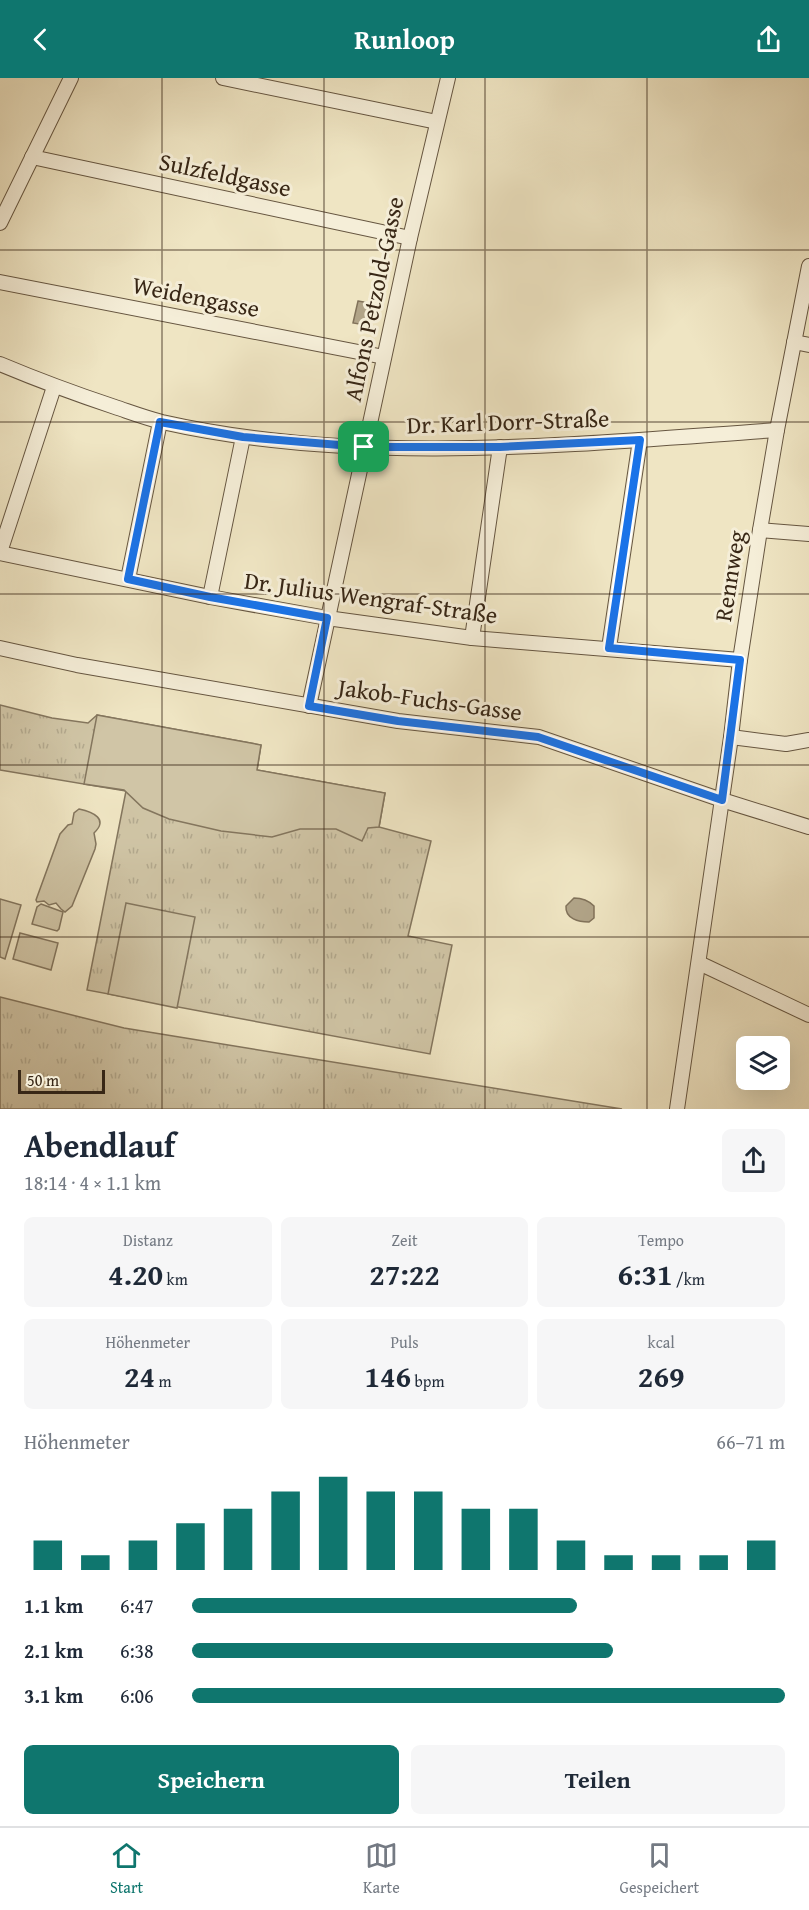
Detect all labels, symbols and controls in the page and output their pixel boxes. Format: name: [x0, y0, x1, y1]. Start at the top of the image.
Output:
text: Runloop: [354, 19, 455, 59]
icon: back: [24, 23, 57, 56]
icon: share: [752, 23, 785, 56]
street label: Sulzfeldgasse: [156, 143, 294, 206]
street label: Alfons Petzold-Gasse: [335, 193, 412, 405]
street label: Weidengasse: [130, 267, 263, 326]
street label: Dr. Karl Dorr-Straße: [406, 400, 610, 443]
pin: [338, 421, 389, 472]
icon: arrive: [347, 430, 380, 463]
street label: Rennweg: [705, 528, 754, 624]
street label: Dr. Julius Wengraf-Straße: [242, 562, 500, 633]
street label: Jakob-Fuchs-Gasse: [333, 669, 524, 730]
map controls: [736, 1036, 790, 1090]
button: layers: [736, 1036, 790, 1090]
scale bar: [18, 1067, 105, 1094]
text: 50 m: [27, 1068, 59, 1092]
text: Abendlauf: [24, 1121, 175, 1169]
button: share: [722, 1129, 785, 1192]
text: 18:14 · 4 × 1.1 km: [24, 1168, 161, 1197]
text: Distanz: [123, 1228, 173, 1252]
text: Zeit: [391, 1228, 418, 1252]
text: Tempo: [638, 1228, 684, 1252]
text: 4.20: [108, 1252, 163, 1296]
text: 27:22: [369, 1252, 440, 1296]
text: 6:31: [617, 1252, 673, 1296]
text: km: [163, 1267, 188, 1291]
text: /km: [673, 1267, 705, 1291]
text: Höhenmeter: [106, 1330, 190, 1354]
text: Puls: [390, 1330, 419, 1354]
text: kcal: [648, 1330, 675, 1354]
text: 24: [124, 1354, 155, 1398]
text: 146: [364, 1354, 411, 1398]
text: 269: [638, 1354, 684, 1398]
text: m: [155, 1369, 172, 1393]
text: bpm: [411, 1369, 445, 1393]
text: Höhenmeter: [24, 1427, 130, 1456]
text: 66–71 m: [716, 1427, 785, 1456]
text: 1.1 km: [24, 1591, 83, 1620]
text: 6:47: [120, 1591, 154, 1620]
text: 2.1 km: [24, 1636, 83, 1665]
text: 6:38: [120, 1636, 154, 1665]
text: 3.1 km: [24, 1681, 83, 1710]
text: 6:06: [120, 1681, 154, 1710]
button: Speichern: [24, 1745, 399, 1814]
button: Teilen: [411, 1745, 785, 1814]
tab: Start: [110, 1839, 143, 1899]
tab: Karte: [363, 1839, 400, 1899]
tab: Gespeichert: [620, 1839, 699, 1899]

